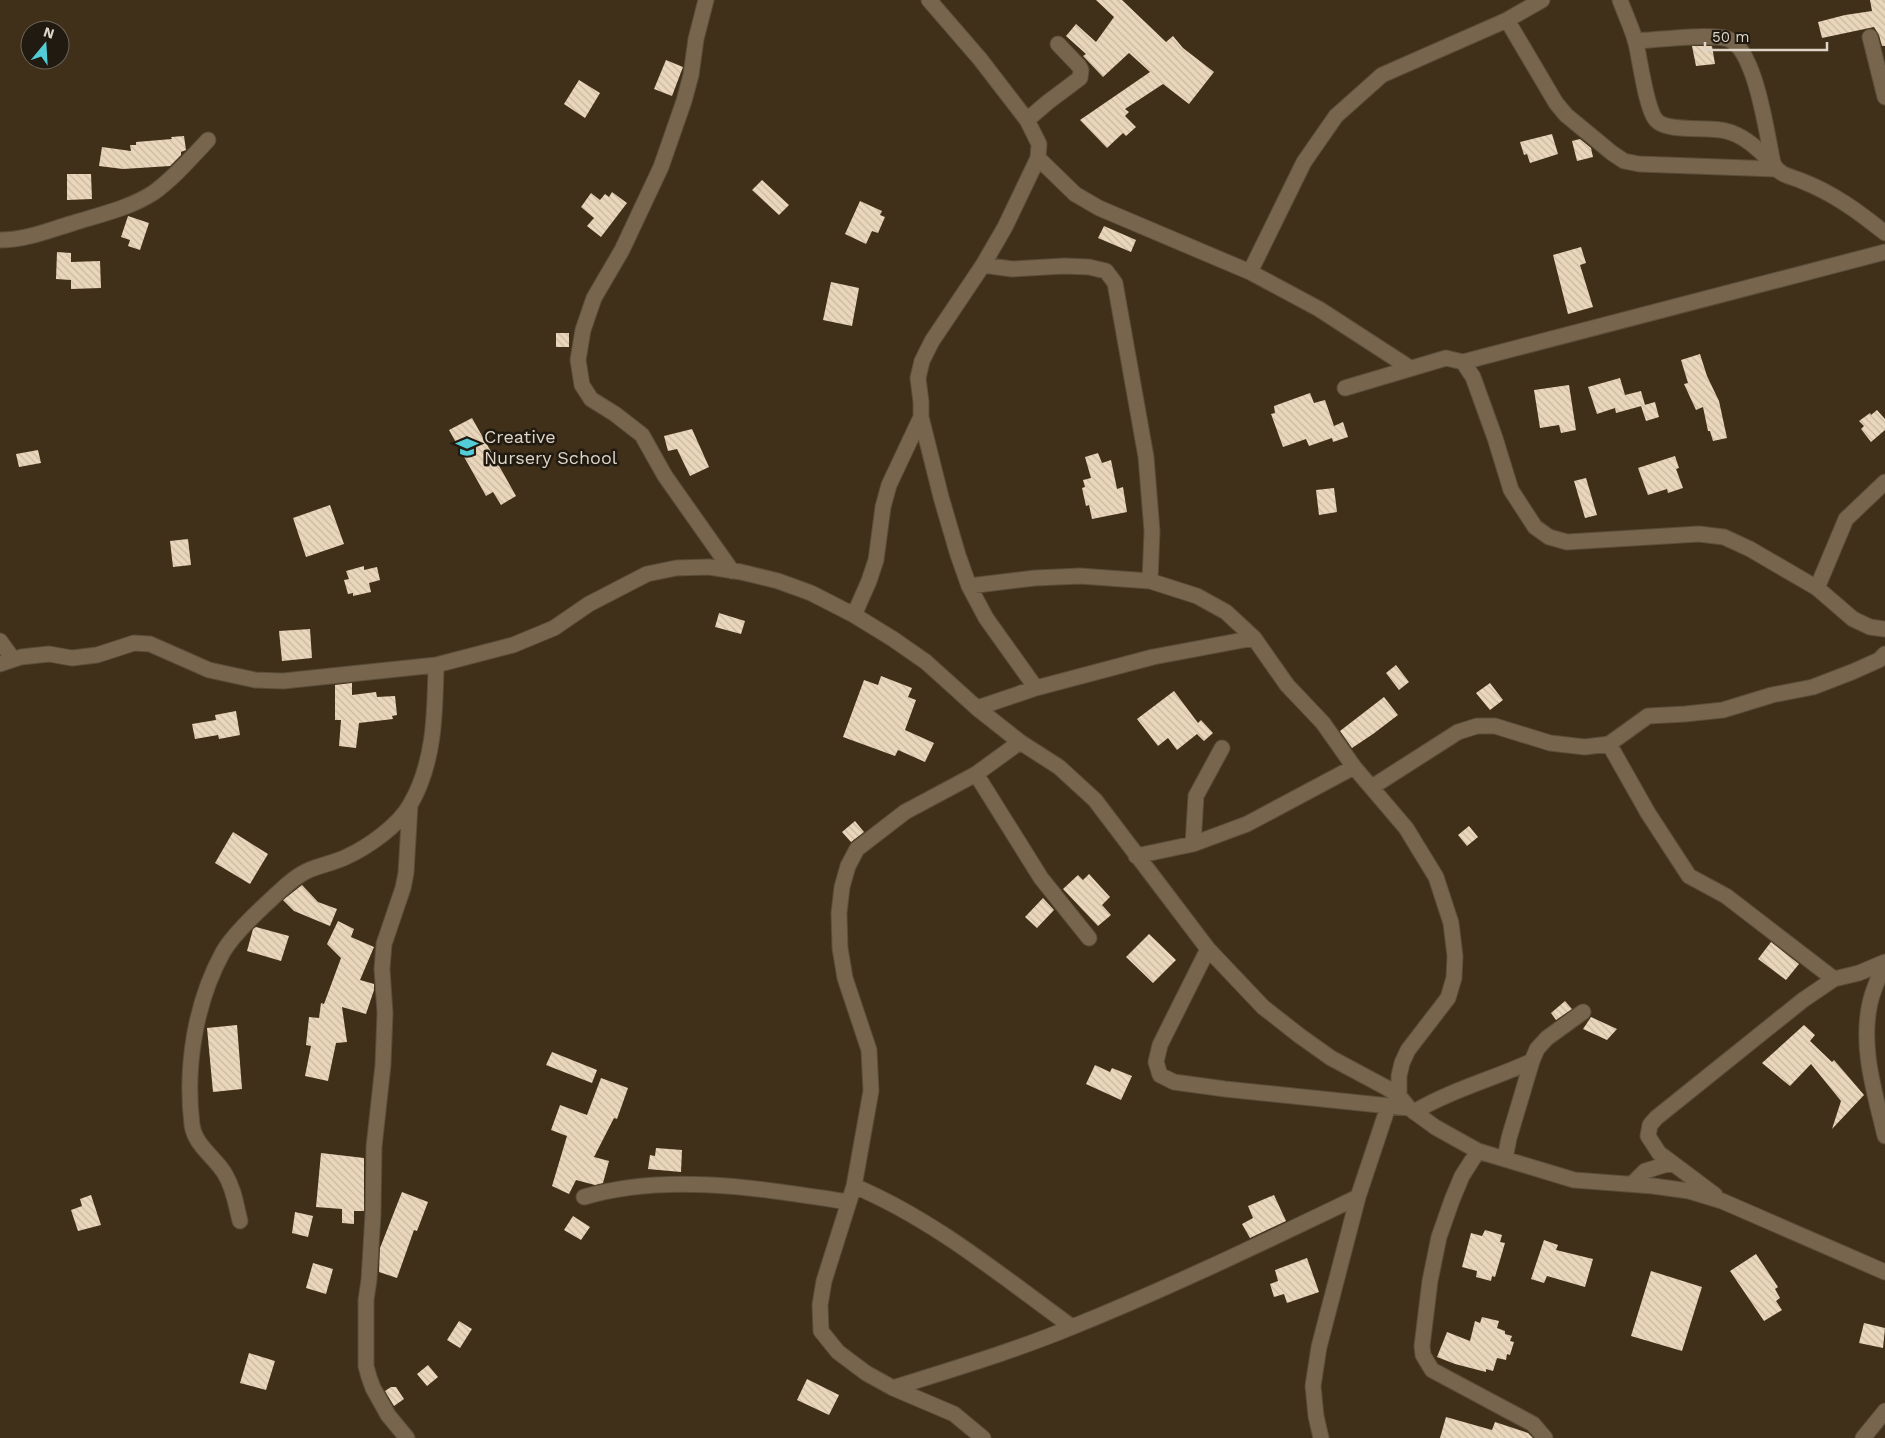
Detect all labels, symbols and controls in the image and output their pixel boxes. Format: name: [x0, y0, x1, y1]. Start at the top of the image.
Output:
north arrow: [20, 20, 70, 70]
scale bar: [1705, 20, 1828, 52]
text: N: [42, 23, 56, 42]
text: 50 m: [1712, 28, 1749, 46]
place label: Creative Nursery School: [484, 426, 618, 468]
school or university icon: Creative Nursery School: [454, 434, 480, 460]

